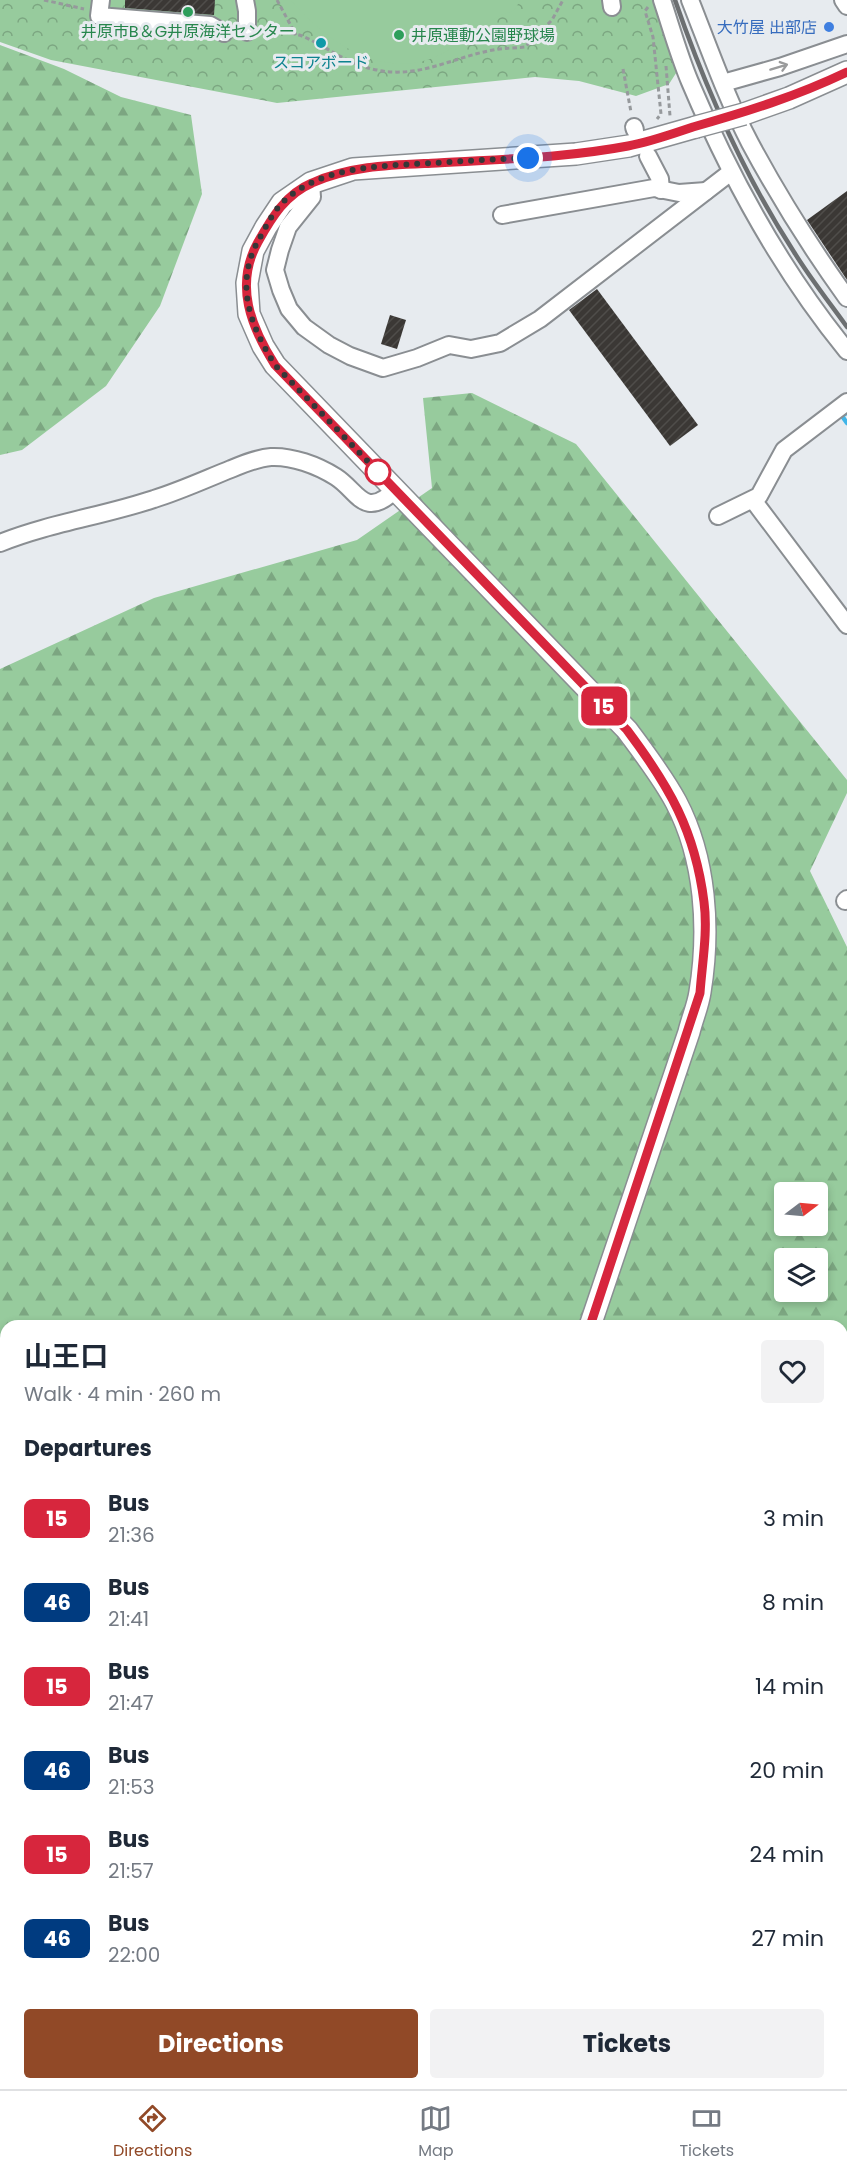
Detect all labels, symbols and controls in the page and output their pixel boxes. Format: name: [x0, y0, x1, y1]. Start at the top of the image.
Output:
marker: 井原市B＆G井原海洋センター: [181, 5, 195, 19]
place label: 大竹屋 出部店: [717, 16, 817, 39]
place label: 井原市B＆G井原海洋センター: [81, 20, 295, 43]
marker: 大竹屋 出部店: [822, 20, 836, 34]
place label: 井原運動公園野球場: [411, 24, 555, 47]
marker: 井原運動公園野球場: [392, 28, 406, 42]
marker: スコアボード: [314, 36, 328, 50]
place label: スコアボード: [273, 51, 369, 74]
one-way arrow: [769, 61, 788, 72]
your location: [513, 143, 543, 173]
unlabelled marker: [365, 459, 391, 485]
line badge: 15: [577, 686, 631, 726]
text: 15: [593, 692, 615, 721]
north arrow: [774, 1182, 828, 1236]
map controls: [774, 1182, 828, 1302]
button: layers: [774, 1248, 828, 1302]
text: 山王口: [24, 1337, 108, 1376]
button: heart: [761, 1340, 824, 1403]
text: Walk · 4 min · 260 m: [24, 1380, 221, 1408]
text: Departures: [24, 1433, 152, 1464]
text: Bus: [108, 1488, 150, 1519]
text: 3 min: [763, 1503, 824, 1534]
text: 15: [46, 1504, 68, 1533]
text: 21:36: [108, 1521, 155, 1549]
text: Bus: [108, 1572, 150, 1603]
text: 8 min: [762, 1587, 824, 1618]
text: 46: [43, 1588, 71, 1617]
text: 21:41: [108, 1605, 149, 1633]
text: Bus: [108, 1656, 150, 1687]
text: 14 min: [755, 1671, 824, 1702]
text: 15: [46, 1672, 68, 1701]
text: 21:47: [108, 1689, 154, 1717]
text: Bus: [108, 1740, 150, 1771]
text: 20 min: [750, 1755, 824, 1786]
text: 46: [43, 1756, 71, 1785]
text: 21:53: [108, 1773, 155, 1801]
text: Bus: [108, 1824, 150, 1855]
text: 24 min: [749, 1839, 824, 1870]
text: 15: [46, 1840, 68, 1869]
text: 21:57: [108, 1857, 154, 1885]
text: Bus: [108, 1908, 150, 1939]
text: 27 min: [751, 1923, 824, 1954]
text: 46: [43, 1924, 71, 1953]
text: 22:00: [108, 1941, 160, 1969]
button: Directions: [24, 2009, 418, 2078]
button: Tickets: [430, 2009, 824, 2078]
tab: Directions: [113, 2102, 192, 2163]
tab: Map: [418, 2102, 454, 2163]
tab: Tickets: [679, 2102, 734, 2163]

